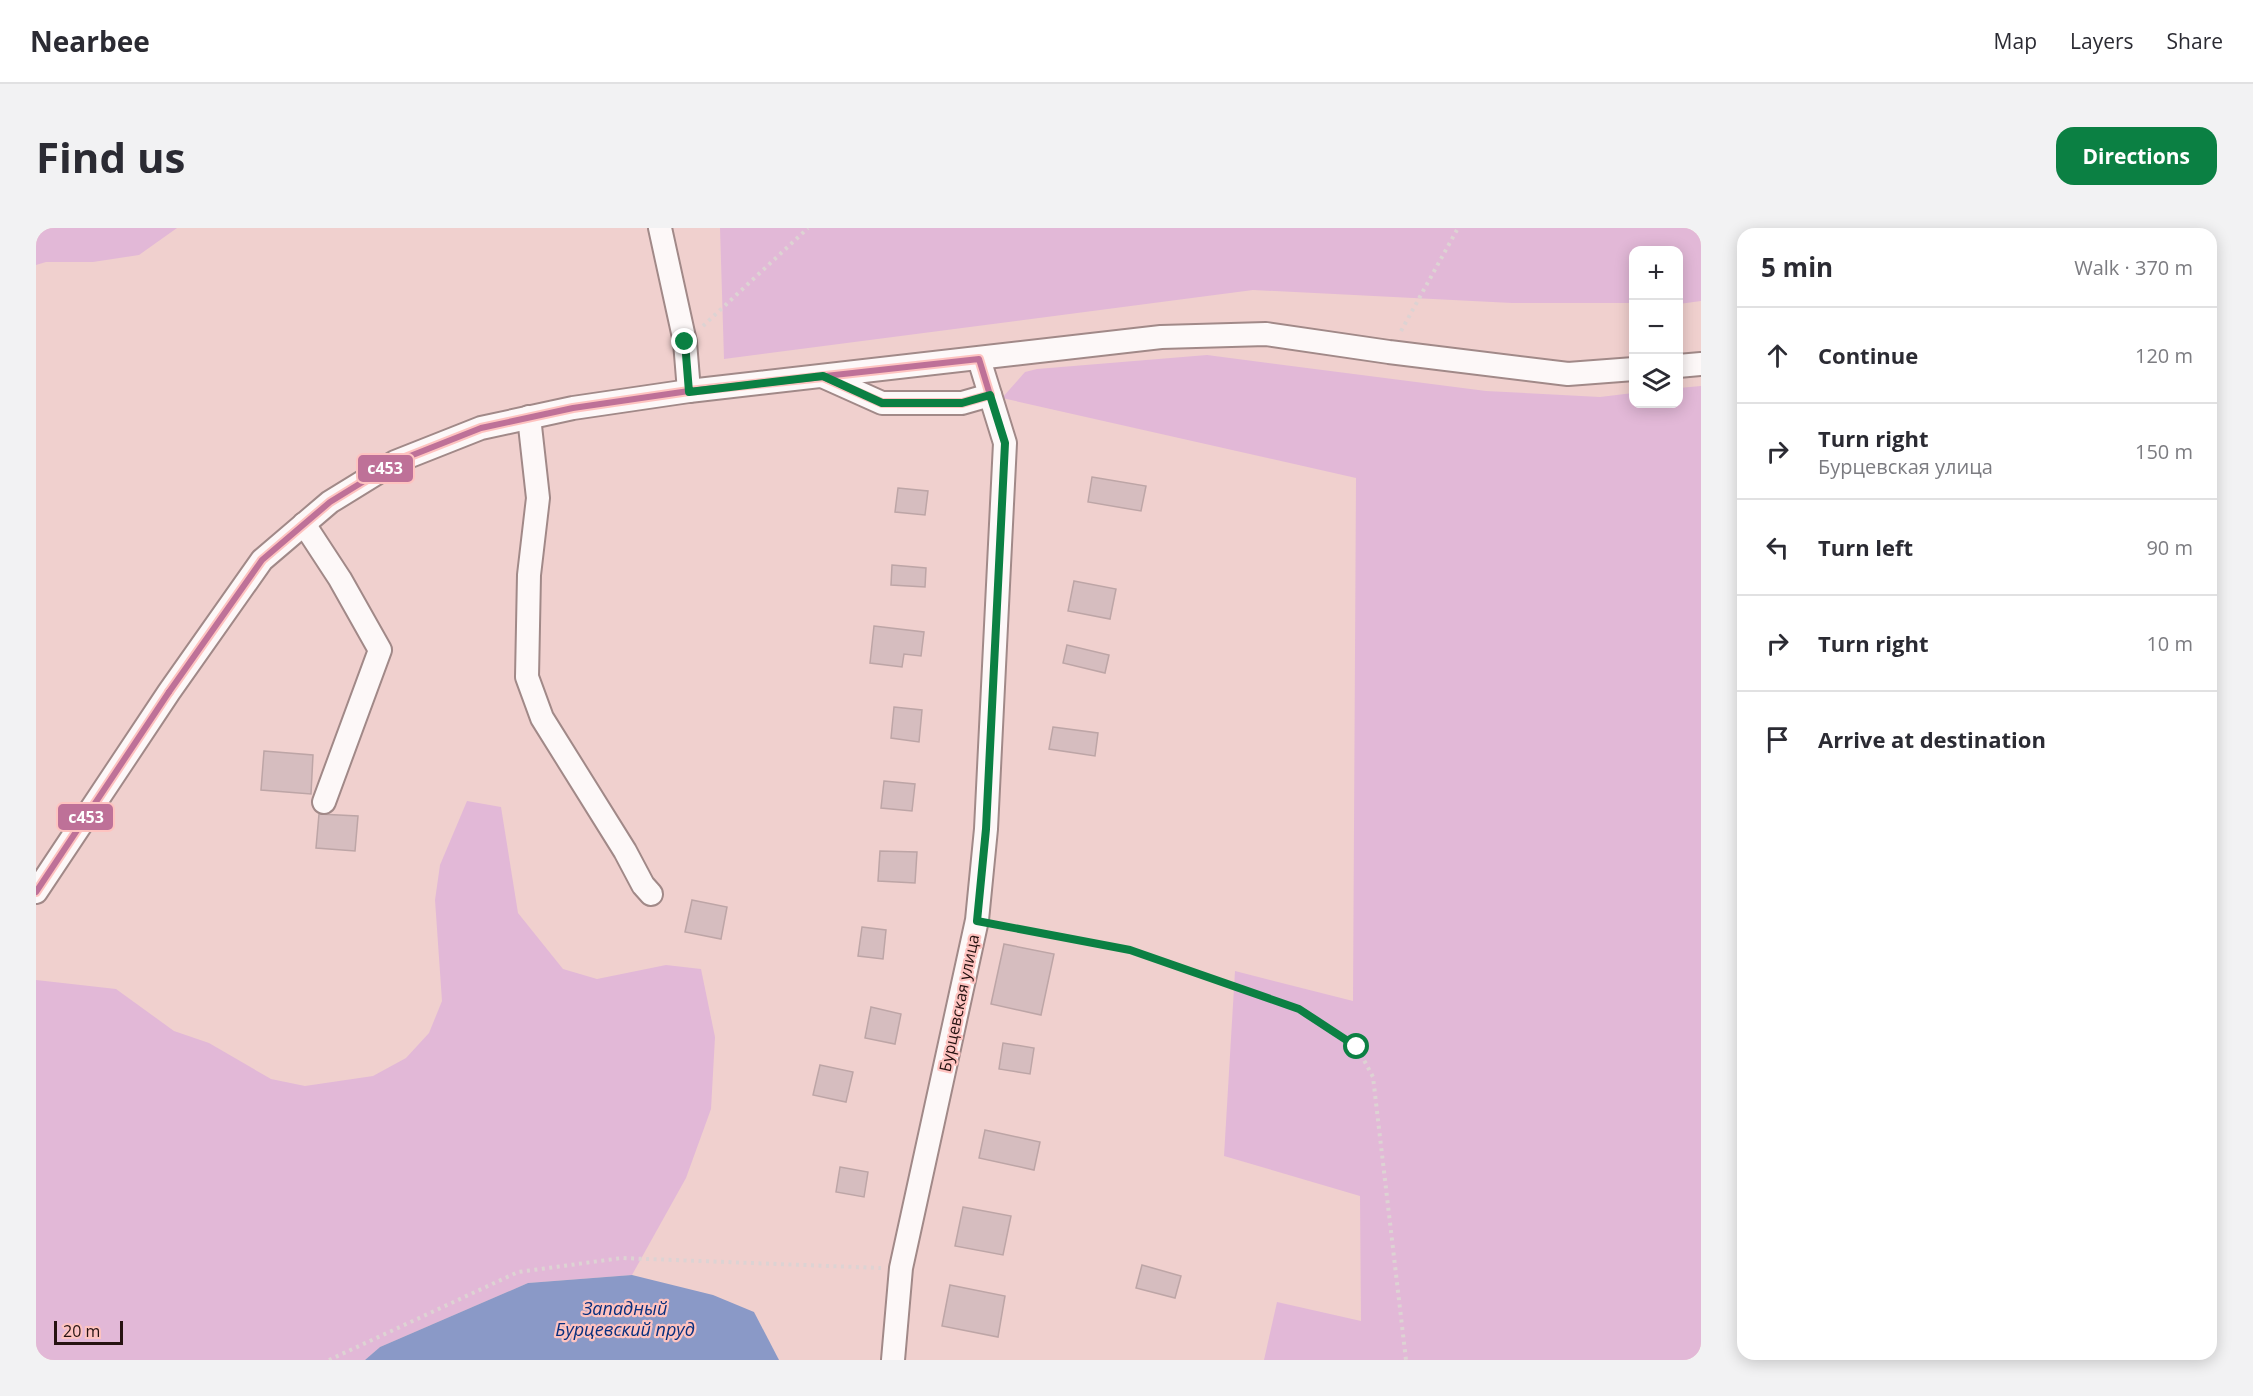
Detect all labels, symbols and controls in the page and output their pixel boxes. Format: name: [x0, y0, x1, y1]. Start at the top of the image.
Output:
text: Nearbee: [30, 22, 150, 60]
text: Map: [1994, 27, 2037, 55]
text: Layers: [2070, 27, 2134, 55]
text: Share: [2167, 27, 2223, 55]
button: Directions: [2056, 127, 2217, 185]
text: Find us: [36, 128, 185, 185]
map controls: [1629, 246, 1683, 408]
button: +: [1629, 246, 1683, 300]
text: 5 min: [1761, 249, 1833, 285]
text: Walk · 370 m: [2074, 254, 2193, 281]
button: −: [1629, 300, 1683, 354]
route end: [671, 328, 697, 354]
icon: ahead: [1761, 339, 1794, 372]
text: Continue: [1818, 340, 1918, 370]
text: 120 m: [2135, 342, 2193, 369]
button: layers: [1629, 354, 1683, 408]
text: Turn right: [1818, 423, 1929, 453]
icon: right: [1761, 435, 1794, 468]
text: 150 m: [2135, 438, 2193, 465]
text: Бурцевская улица: [1818, 453, 1993, 480]
line badge: с453: [357, 454, 414, 483]
text: с453: [367, 457, 403, 479]
icon: left: [1761, 531, 1794, 564]
text: Turn left: [1818, 532, 1913, 562]
text: 90 m: [2146, 534, 2193, 561]
icon: right: [1761, 627, 1794, 660]
text: Turn right: [1818, 628, 1929, 658]
text: 10 m: [2146, 630, 2193, 657]
icon: arrive: [1761, 723, 1794, 756]
text: Arrive at destination: [1818, 724, 2046, 754]
line badge: с453: [57, 803, 114, 831]
text: с453: [68, 806, 104, 828]
street label: Бурцевская улица: [934, 932, 984, 1074]
route start: [1343, 1033, 1369, 1059]
water label: Западный Бурцевский пруд: [555, 1296, 695, 1341]
scale bar: [54, 1318, 123, 1346]
text: 20 m: [63, 1320, 100, 1342]

